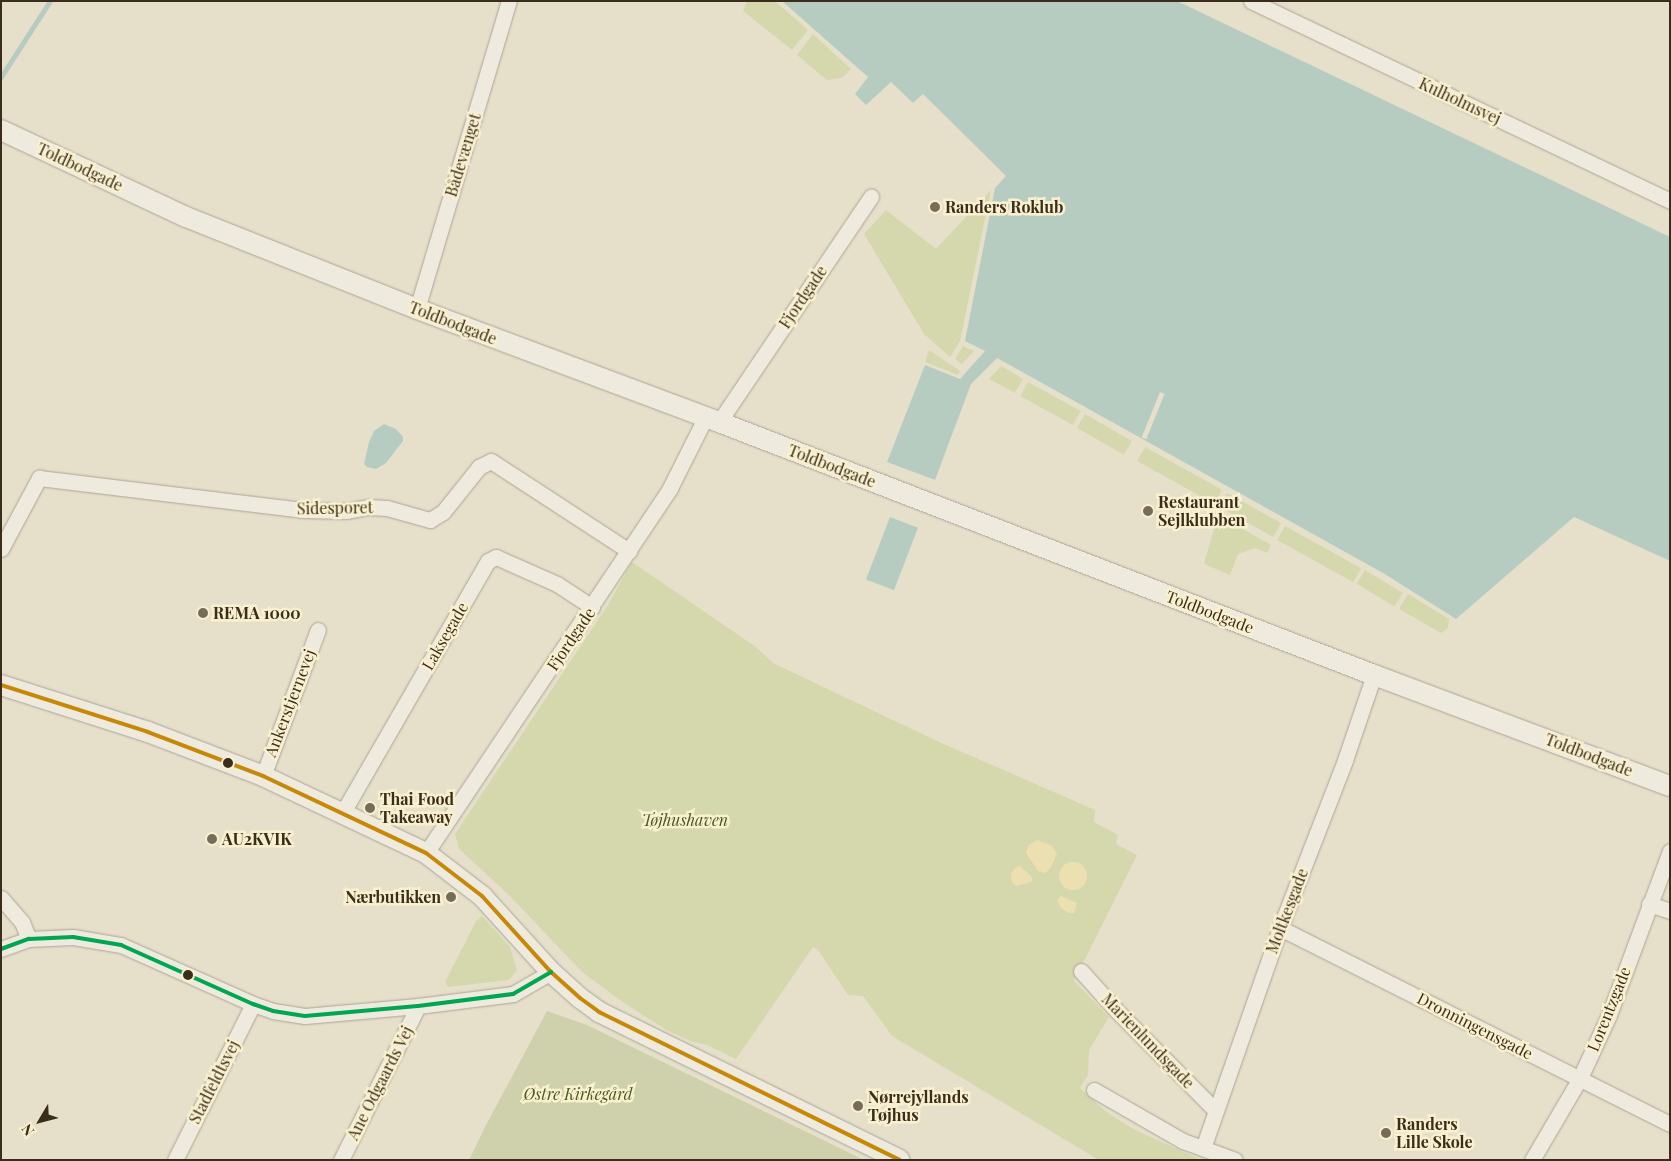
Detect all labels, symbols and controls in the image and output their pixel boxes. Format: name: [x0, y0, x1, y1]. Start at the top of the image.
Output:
street label: Kulholmsvej: [1416, 74, 1504, 128]
street label: Bådevænget: [441, 111, 485, 199]
street label: Toldbodgade: [34, 139, 126, 195]
place label: Randers Roklub: [945, 197, 1063, 217]
marker: Randers Roklub: [929, 201, 941, 213]
street label: Fjordgade: [775, 262, 831, 332]
street label: Toldbodgade: [406, 298, 500, 348]
street label: Toldbodgade: [785, 441, 879, 491]
place label: Restaurant Sejlklubben: [1158, 492, 1245, 530]
street label: Sidesporet: [297, 498, 373, 518]
marker: Restaurant Sejlklubben: [1142, 505, 1154, 517]
street label: Toldbodgade: [1163, 587, 1257, 637]
street label: Laksegade: [418, 599, 472, 673]
place label: REMA 1000: [213, 603, 301, 623]
street label: Fjordgade: [543, 604, 599, 674]
marker: REMA 1000: [197, 607, 209, 619]
street label: Ankerstjernevej: [261, 646, 319, 760]
street label: Toldbodgade: [1542, 730, 1636, 780]
unlabelled marker: [223, 758, 233, 768]
place label: Thai Food Takeaway: [380, 789, 454, 827]
marker: Thai Food Takeaway: [364, 802, 376, 814]
park label: Tøjhushaven: [642, 810, 728, 830]
place label: AU2KVIK: [222, 829, 292, 849]
marker: AU2KVIK: [206, 833, 218, 845]
street label: Moltkesgade: [1262, 866, 1312, 956]
place label: Nærbutikken: [345, 887, 441, 907]
marker: Nærbutikken: [445, 891, 457, 903]
street label: Lorentzgade: [1583, 964, 1635, 1054]
unlabelled marker: [183, 970, 193, 980]
street label: Marienlundsgade: [1098, 989, 1198, 1093]
street label: Dronningensgade: [1414, 989, 1536, 1063]
street label: Ane Odgaards Vej: [343, 1023, 417, 1143]
street label: Stadfeldtsvej: [185, 1037, 243, 1127]
park label: Østre Kirkegård: [524, 1084, 632, 1104]
place label: Nørrejyllands Tøjhus: [868, 1087, 969, 1125]
north arrow: [15, 1096, 65, 1146]
marker: Nørrejyllands Tøjhus: [852, 1100, 864, 1112]
place label: Randers Lille Skole: [1396, 1114, 1473, 1152]
text: N: [17, 1121, 38, 1140]
marker: Randers Lille Skole: [1380, 1127, 1392, 1139]

